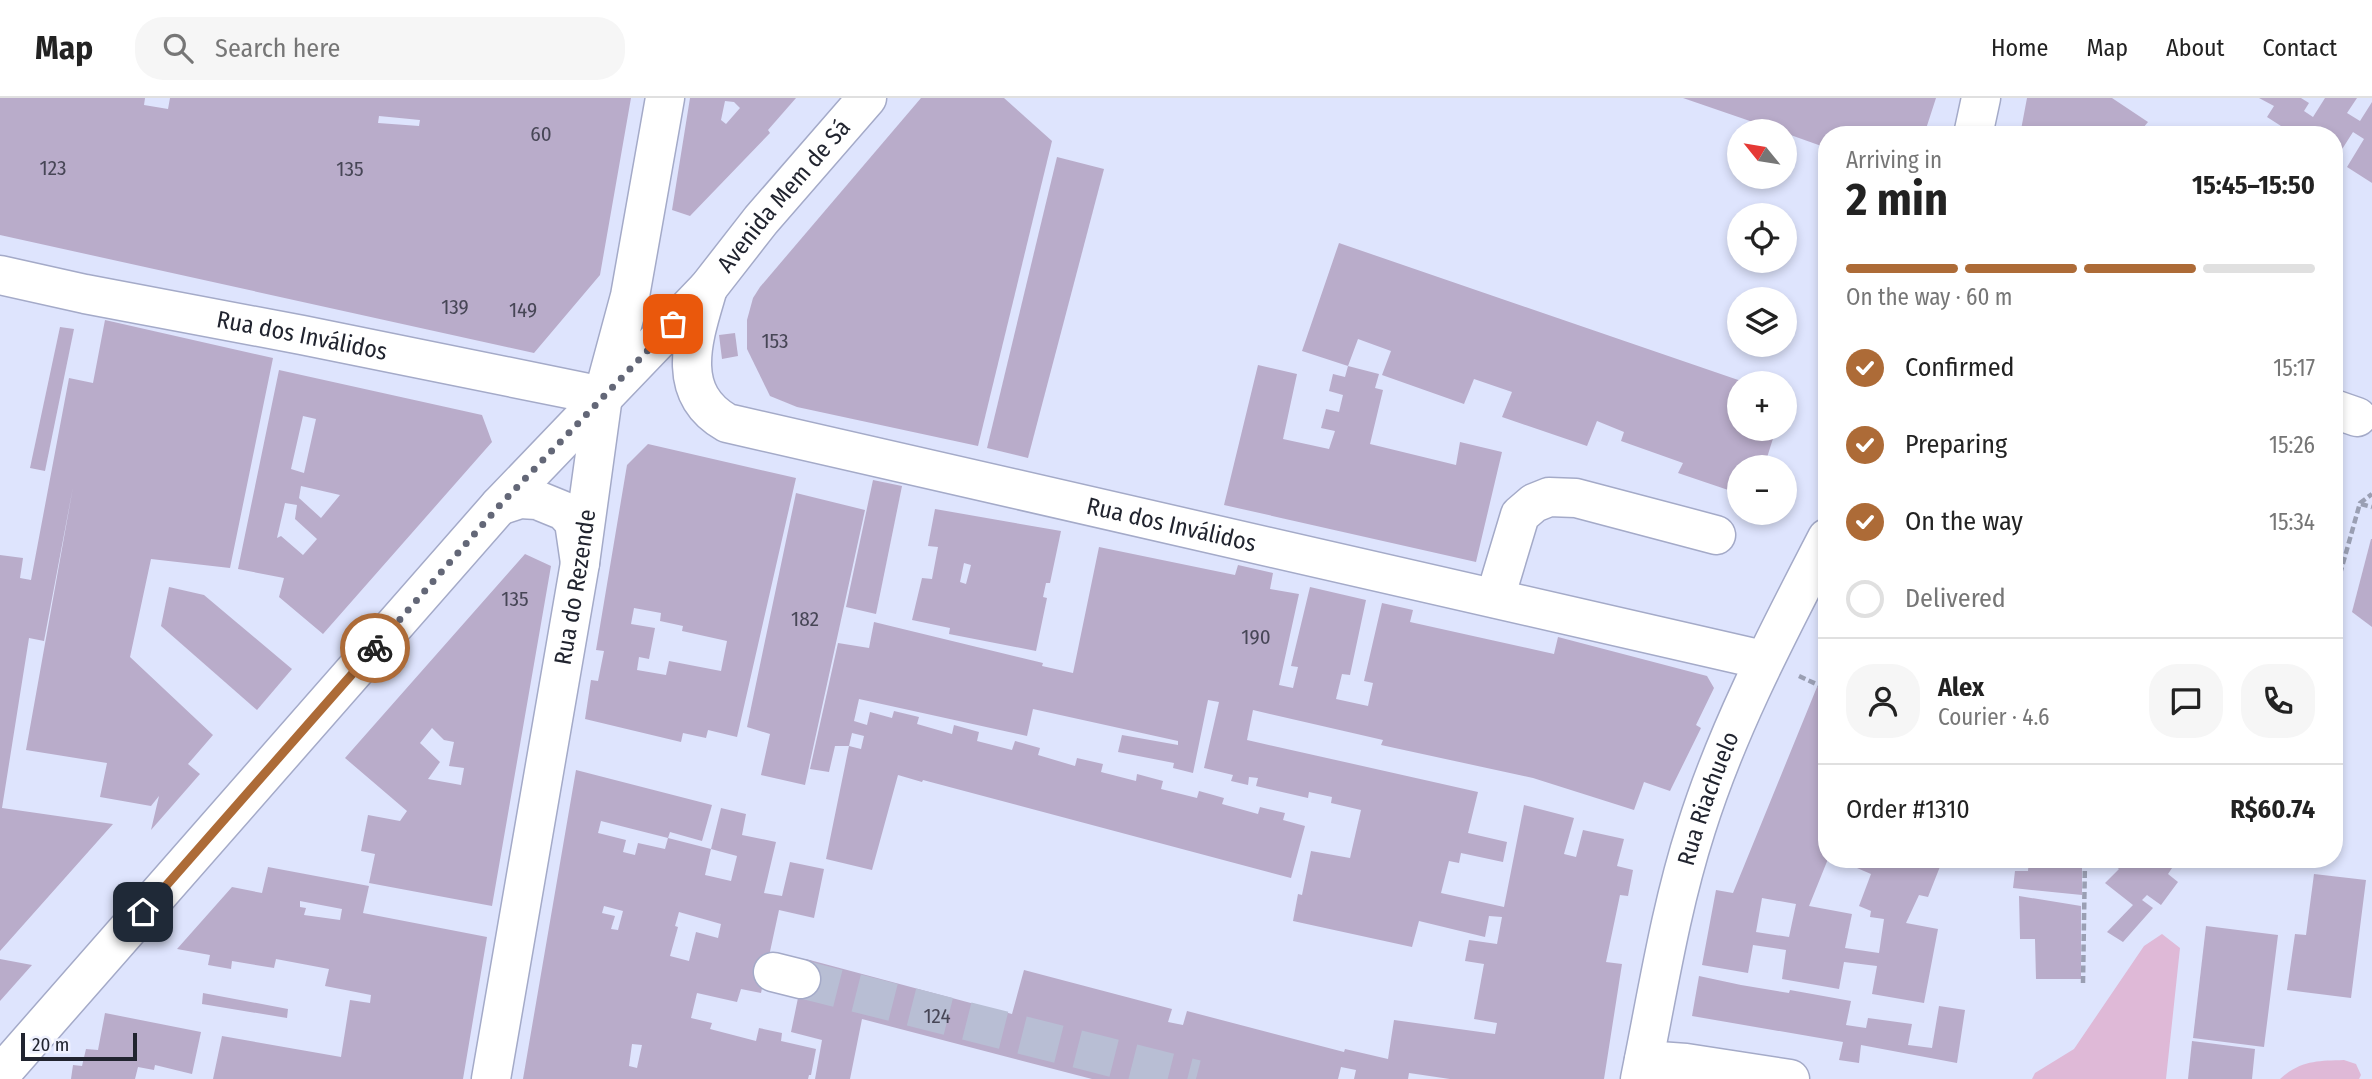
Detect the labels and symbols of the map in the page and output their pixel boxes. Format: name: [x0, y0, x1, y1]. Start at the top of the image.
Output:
street label: Avenida Mem de Sá: [711, 114, 856, 278]
north arrow: [1727, 119, 1797, 189]
house number: 60: [530, 121, 552, 147]
house number: 123: [40, 155, 66, 181]
house number: 135: [336, 156, 364, 182]
house number: 139: [441, 294, 469, 320]
pin: [643, 294, 703, 354]
house number: 149: [509, 297, 537, 323]
street label: Rua dos Inválidos: [214, 305, 390, 366]
house number: 153: [761, 328, 789, 354]
street label: Rua dos Inválidos: [1084, 492, 1259, 558]
street label: Rua do Rezende: [549, 508, 601, 667]
house number: 135: [501, 586, 529, 612]
house number: 182: [791, 606, 819, 632]
courier: [340, 613, 410, 683]
house number: 190: [1241, 624, 1271, 650]
street label: Rua Riachuelo: [1672, 727, 1745, 869]
pin: [113, 882, 173, 942]
house number: 124: [923, 1003, 951, 1029]
scale bar: [21, 1030, 136, 1062]

